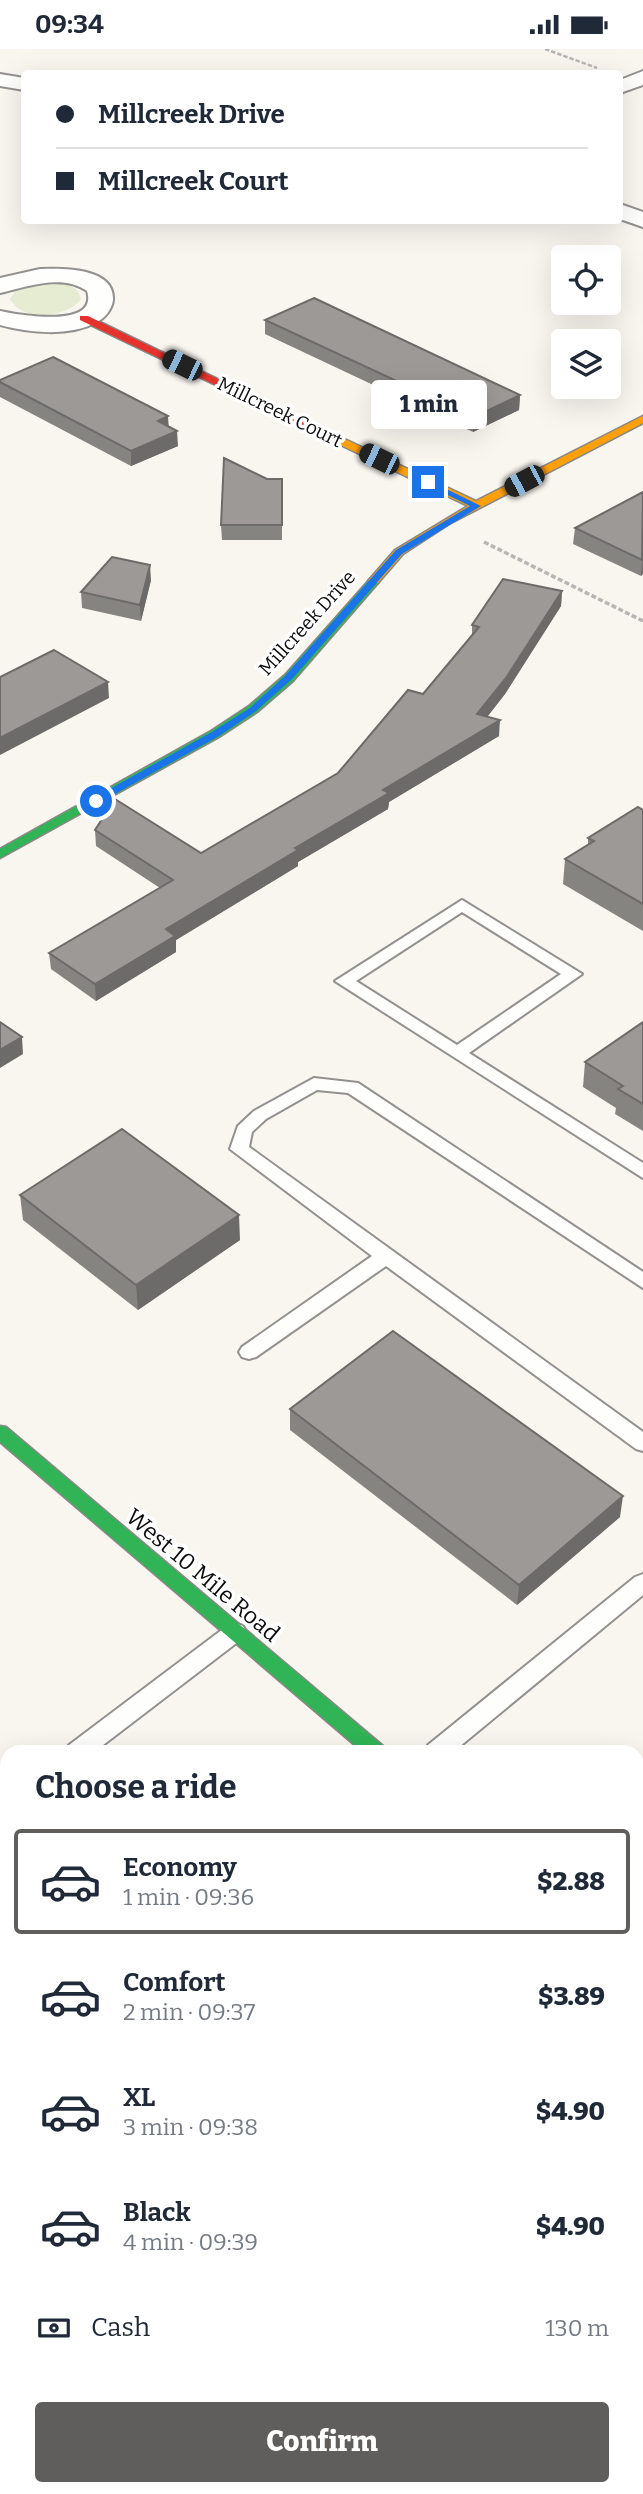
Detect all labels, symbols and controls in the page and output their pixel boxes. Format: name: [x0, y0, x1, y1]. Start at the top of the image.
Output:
text: 09:34: [35, 9, 104, 40]
text: Millcreek Drive: [98, 99, 285, 130]
text: Millcreek Court: [98, 166, 288, 197]
map controls: [551, 245, 621, 399]
button: locate: [551, 245, 621, 315]
button: layers: [551, 329, 621, 399]
car: [159, 346, 206, 384]
street label: Millcreek Court: [214, 372, 346, 452]
callout: 1 min: [370, 381, 486, 429]
text: 1 min: [400, 390, 458, 418]
car: [356, 440, 403, 478]
car: [501, 462, 548, 500]
route end: [412, 466, 444, 498]
street label: Millcreek Drive: [254, 566, 360, 680]
route start: [80, 785, 112, 817]
street label: West 10 Mile Road: [120, 1502, 286, 1648]
text: Choose a ride: [35, 1768, 236, 1806]
icon: car: [39, 1850, 102, 1913]
text: Economy: [123, 1852, 237, 1883]
text: $2.88: [537, 1866, 605, 1897]
text: 1 min · 09:36: [123, 1883, 254, 1911]
icon: car: [39, 1965, 102, 2028]
text: Comfort: [123, 1967, 226, 1998]
text: $3.89: [538, 1981, 605, 2012]
text: 2 min · 09:37: [123, 1998, 255, 2026]
icon: car: [39, 2080, 102, 2143]
text: XL: [123, 2082, 155, 2113]
text: $4.90: [536, 2096, 605, 2127]
text: 3 min · 09:38: [123, 2113, 258, 2141]
icon: car: [39, 2195, 102, 2258]
text: Black: [123, 2197, 191, 2228]
text: $4.90: [536, 2211, 605, 2242]
text: 4 min · 09:39: [123, 2228, 258, 2256]
icon: cash: [35, 2309, 73, 2347]
text: Cash: [91, 2312, 150, 2343]
text: 130 m: [545, 2314, 609, 2342]
button: Confirm: [35, 2402, 609, 2482]

